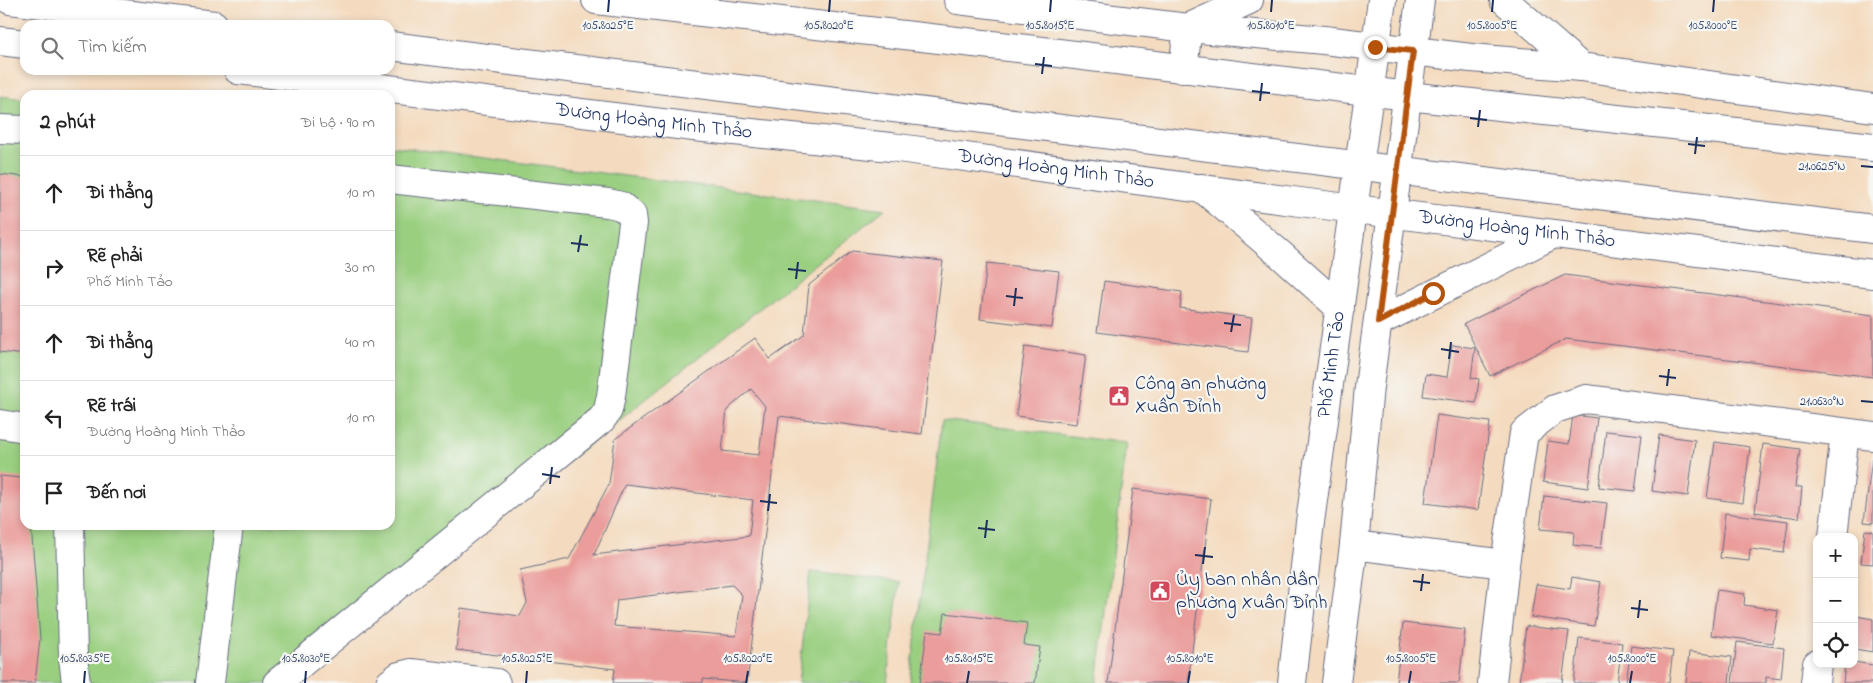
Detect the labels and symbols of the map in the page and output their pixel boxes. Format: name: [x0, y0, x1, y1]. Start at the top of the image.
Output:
text: 105.8025°E: [582, 17, 634, 35]
text: 105.8020°E: [804, 17, 854, 35]
text: 105.8015°E: [1025, 17, 1075, 35]
text: 105.8010°E: [1247, 17, 1295, 35]
text: 105.8005°E: [1467, 17, 1517, 35]
text: 105.8000°E: [1689, 17, 1737, 35]
route end: [1364, 36, 1387, 59]
street label: Đường Hoàng Minh Thảo: [553, 95, 754, 147]
street label: Đường Hoàng Minh Thảo: [955, 141, 1156, 197]
text: 21.0625°N: [1799, 158, 1845, 176]
street label: Đường Hoàng Minh Thảo: [1416, 202, 1617, 256]
route start: [1422, 282, 1445, 305]
street label: Phố Minh Tảo: [1310, 309, 1353, 420]
place label: Công an phường Xuân Đỉnh: [1135, 370, 1266, 422]
public building icon: Công an phường Xuân Đỉnh: [1107, 384, 1131, 408]
text: 21.0630°N: [1800, 393, 1844, 411]
place label: Ủy ban nhân dân phường Xuân Đỉnh: [1176, 566, 1328, 619]
public building icon: Ủy ban nhân dân phường Xuân Đỉnh: [1148, 579, 1172, 603]
text: 105.8035°E: [60, 650, 110, 668]
text: 105.8030°E: [282, 650, 330, 668]
text: 105.8025°E: [501, 650, 553, 668]
text: 105.8020°E: [723, 650, 773, 668]
text: 105.8015°E: [944, 650, 994, 668]
text: 105.8010°E: [1166, 650, 1214, 668]
text: 105.8005°E: [1386, 650, 1436, 668]
text: 105.8000°E: [1608, 650, 1656, 668]

